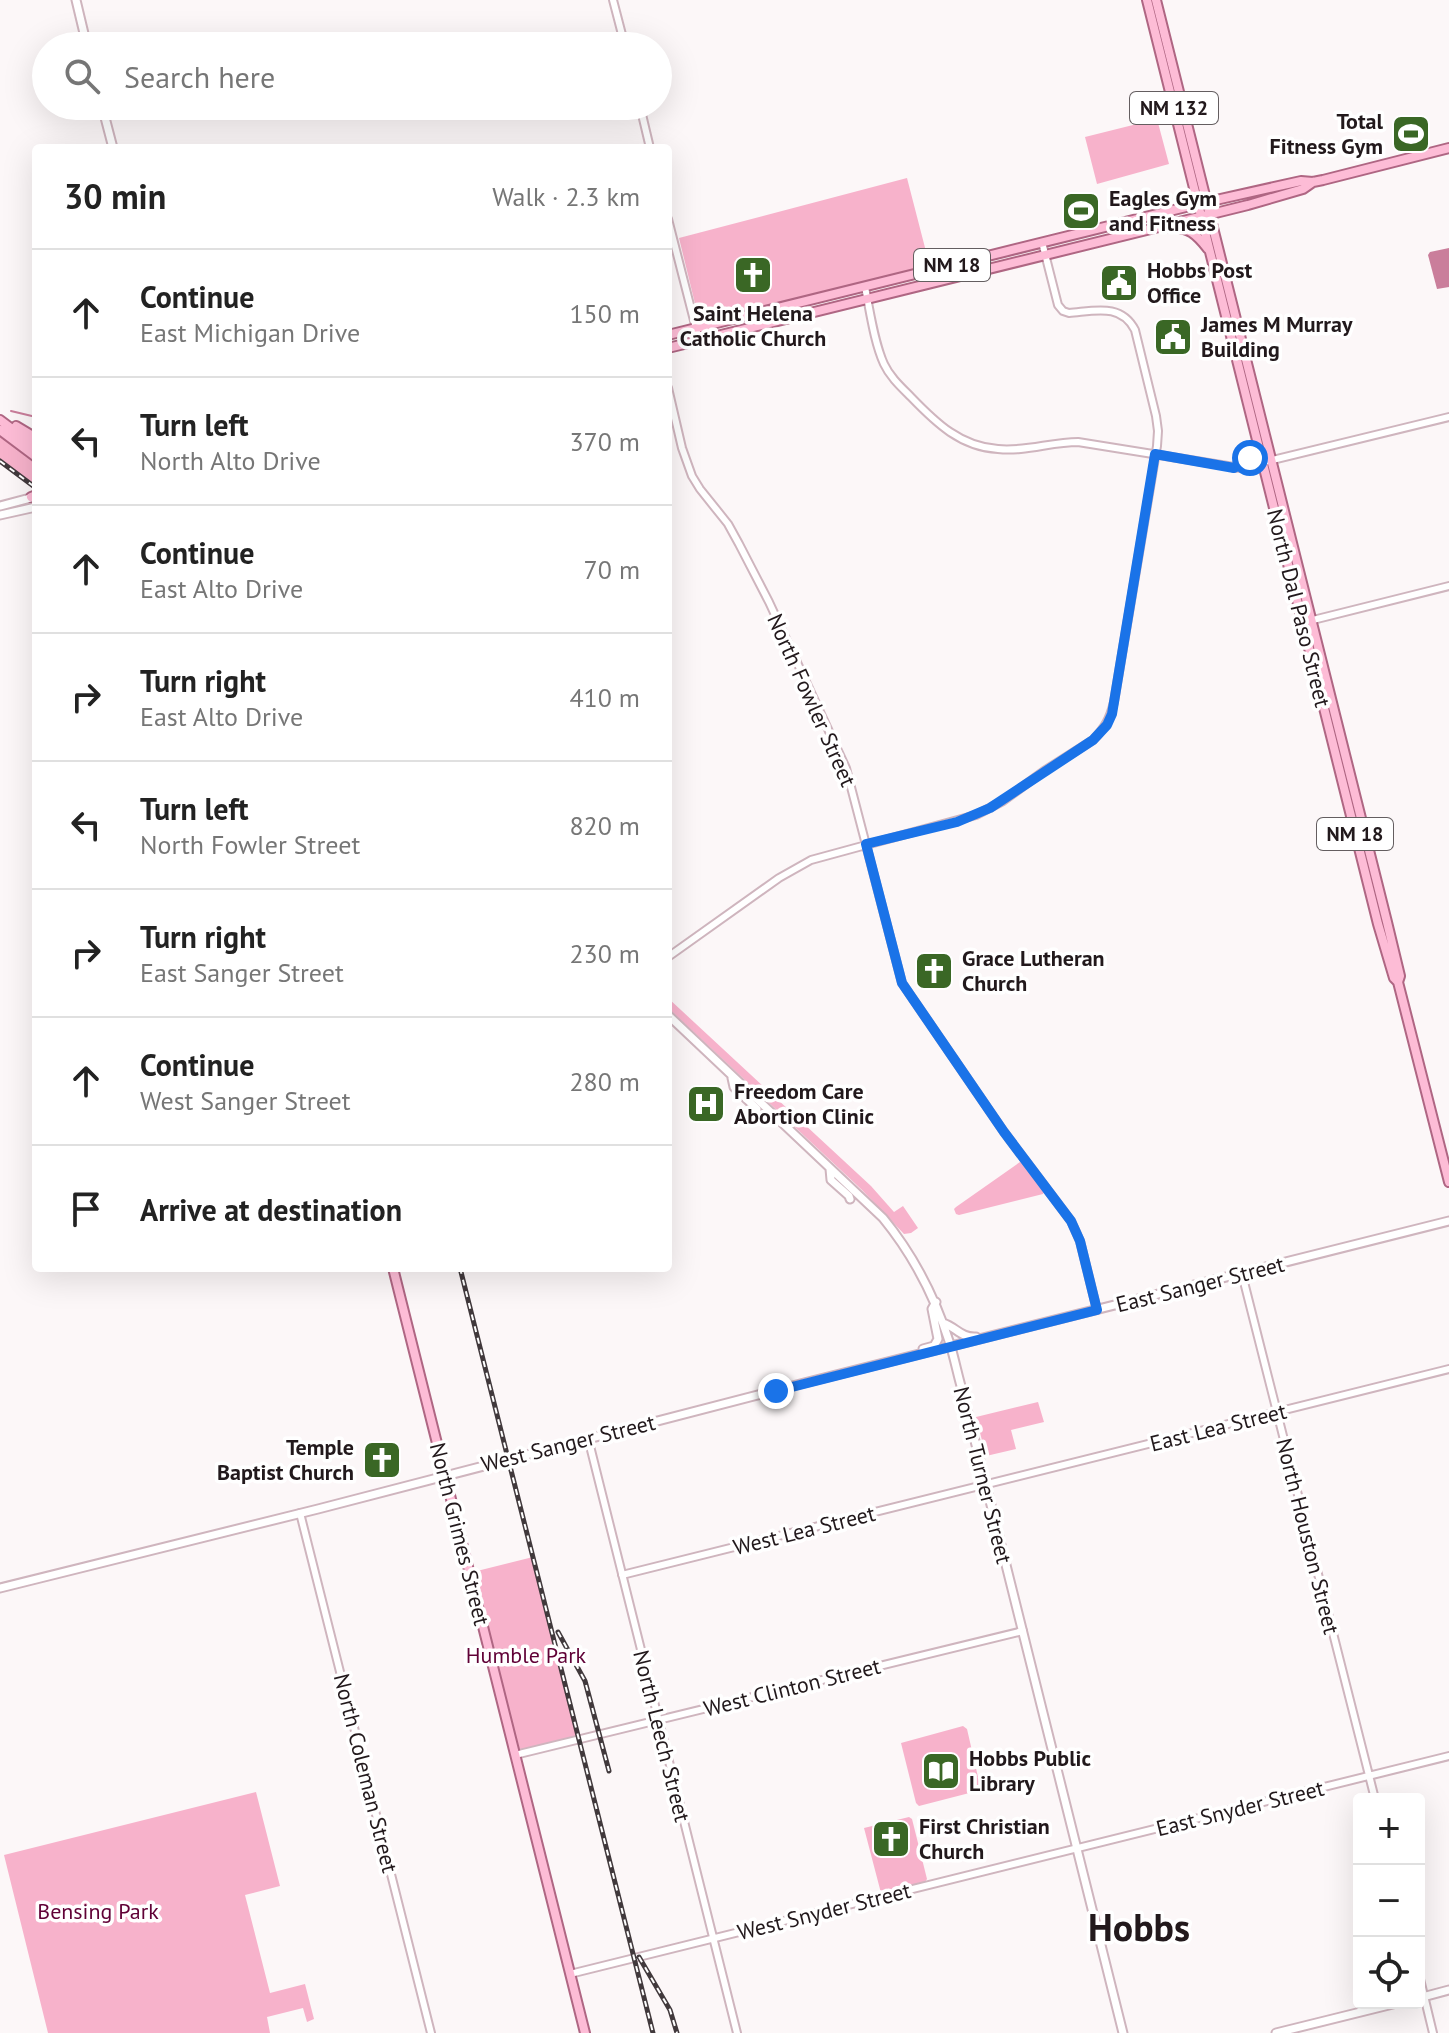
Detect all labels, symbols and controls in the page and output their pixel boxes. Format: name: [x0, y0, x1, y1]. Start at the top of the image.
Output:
search box: [32, 32, 672, 120]
icon: search: [60, 54, 104, 98]
text: Search here: [124, 57, 275, 96]
road number: NM 132: [1130, 92, 1218, 124]
place label: Total Fitness Gym: [1270, 107, 1384, 160]
sports icon: Total Fitness Gym: [1390, 113, 1432, 155]
text: 30 min: [64, 174, 166, 218]
text: Walk · 2.3 km: [492, 180, 640, 213]
place label: Eagles Gym and Fitness: [1109, 184, 1217, 237]
sports icon: Eagles Gym and Fitness: [1060, 190, 1102, 232]
road number: NM 18: [914, 249, 990, 281]
church icon: Saint Helena Catholic Church: [732, 254, 774, 296]
place label: Hobbs Post Office: [1147, 256, 1252, 309]
public building icon: Hobbs Post Office: [1098, 262, 1140, 304]
text: Continue: [140, 277, 254, 316]
icon: ahead: [64, 291, 108, 335]
text: 150 m: [569, 297, 640, 330]
place label: Saint Helena Catholic Church: [680, 299, 826, 352]
place label: James M Murray Building: [1200, 310, 1353, 363]
text: East Michigan Drive: [140, 316, 360, 349]
public building icon: James M Murray Building: [1152, 316, 1194, 358]
text: Turn left: [140, 405, 248, 444]
icon: left: [64, 419, 108, 463]
text: 370 m: [569, 425, 640, 458]
route start: [1232, 440, 1268, 476]
text: North Alto Drive: [140, 444, 321, 477]
street label: North Dal Paso Street: [1261, 506, 1337, 711]
text: Continue: [140, 533, 254, 572]
icon: ahead: [64, 547, 108, 591]
text: 70 m: [584, 553, 640, 586]
text: East Alto Drive: [140, 572, 303, 605]
street label: North Fowler Street: [761, 609, 863, 791]
text: Turn right: [140, 661, 266, 700]
icon: right: [64, 675, 108, 719]
text: 410 m: [569, 681, 640, 714]
text: East Alto Drive: [140, 700, 303, 733]
text: Turn left: [140, 789, 248, 828]
icon: left: [64, 803, 108, 847]
text: 820 m: [569, 809, 640, 842]
road number: NM 18: [1317, 818, 1393, 850]
text: North Fowler Street: [140, 828, 360, 861]
text: Turn right: [140, 917, 266, 956]
icon: right: [64, 931, 108, 975]
text: 230 m: [569, 937, 640, 970]
place label: Grace Lutheran Church: [962, 944, 1105, 997]
church icon: Grace Lutheran Church: [913, 950, 955, 992]
text: East Sanger Street: [140, 956, 344, 989]
text: Continue: [140, 1045, 254, 1084]
icon: ahead: [64, 1059, 108, 1103]
text: 280 m: [569, 1065, 640, 1098]
place label: Freedom Care Abortion Clinic: [734, 1077, 875, 1130]
hospital icon: Freedom Care Abortion Clinic: [685, 1083, 727, 1125]
text: West Sanger Street: [140, 1084, 351, 1117]
icon: arrive: [64, 1187, 108, 1231]
text: Arrive at destination: [140, 1190, 402, 1229]
street label: East Sanger Street: [1113, 1249, 1288, 1318]
route end: [758, 1373, 794, 1409]
street label: North Turner Street: [947, 1384, 1019, 1567]
street label: East Lea Street: [1147, 1396, 1290, 1457]
street label: West Sanger Street: [478, 1408, 658, 1478]
place label: Temple Baptist Church: [217, 1433, 354, 1486]
street label: North Houston Street: [1270, 1435, 1346, 1637]
church icon: Temple Baptist Church: [361, 1439, 403, 1481]
street label: North Grimes Street: [424, 1440, 496, 1629]
street label: West Lea Street: [730, 1499, 878, 1561]
park label: Humble Park: [466, 1641, 587, 1669]
street label: North Leech Street: [627, 1647, 697, 1825]
street label: West Clinton Street: [701, 1651, 884, 1722]
street label: North Coleman Street: [328, 1671, 404, 1876]
place label: Hobbs Public Library: [969, 1744, 1092, 1797]
library icon: Hobbs Public Library: [920, 1750, 962, 1792]
street label: East Snyder Street: [1153, 1774, 1327, 1842]
map controls: [1353, 1793, 1425, 2009]
button: +: [1353, 1793, 1425, 1865]
place label: First Christian Church: [919, 1812, 1050, 1865]
church icon: First Christian Church: [870, 1818, 912, 1860]
button: −: [1353, 1865, 1425, 1937]
street label: West Snyder Street: [734, 1876, 914, 1946]
park label: Bensing Park: [37, 1897, 159, 1925]
district label: Hobbs: [1088, 1902, 1190, 1951]
button: locate: [1353, 1937, 1425, 2009]

